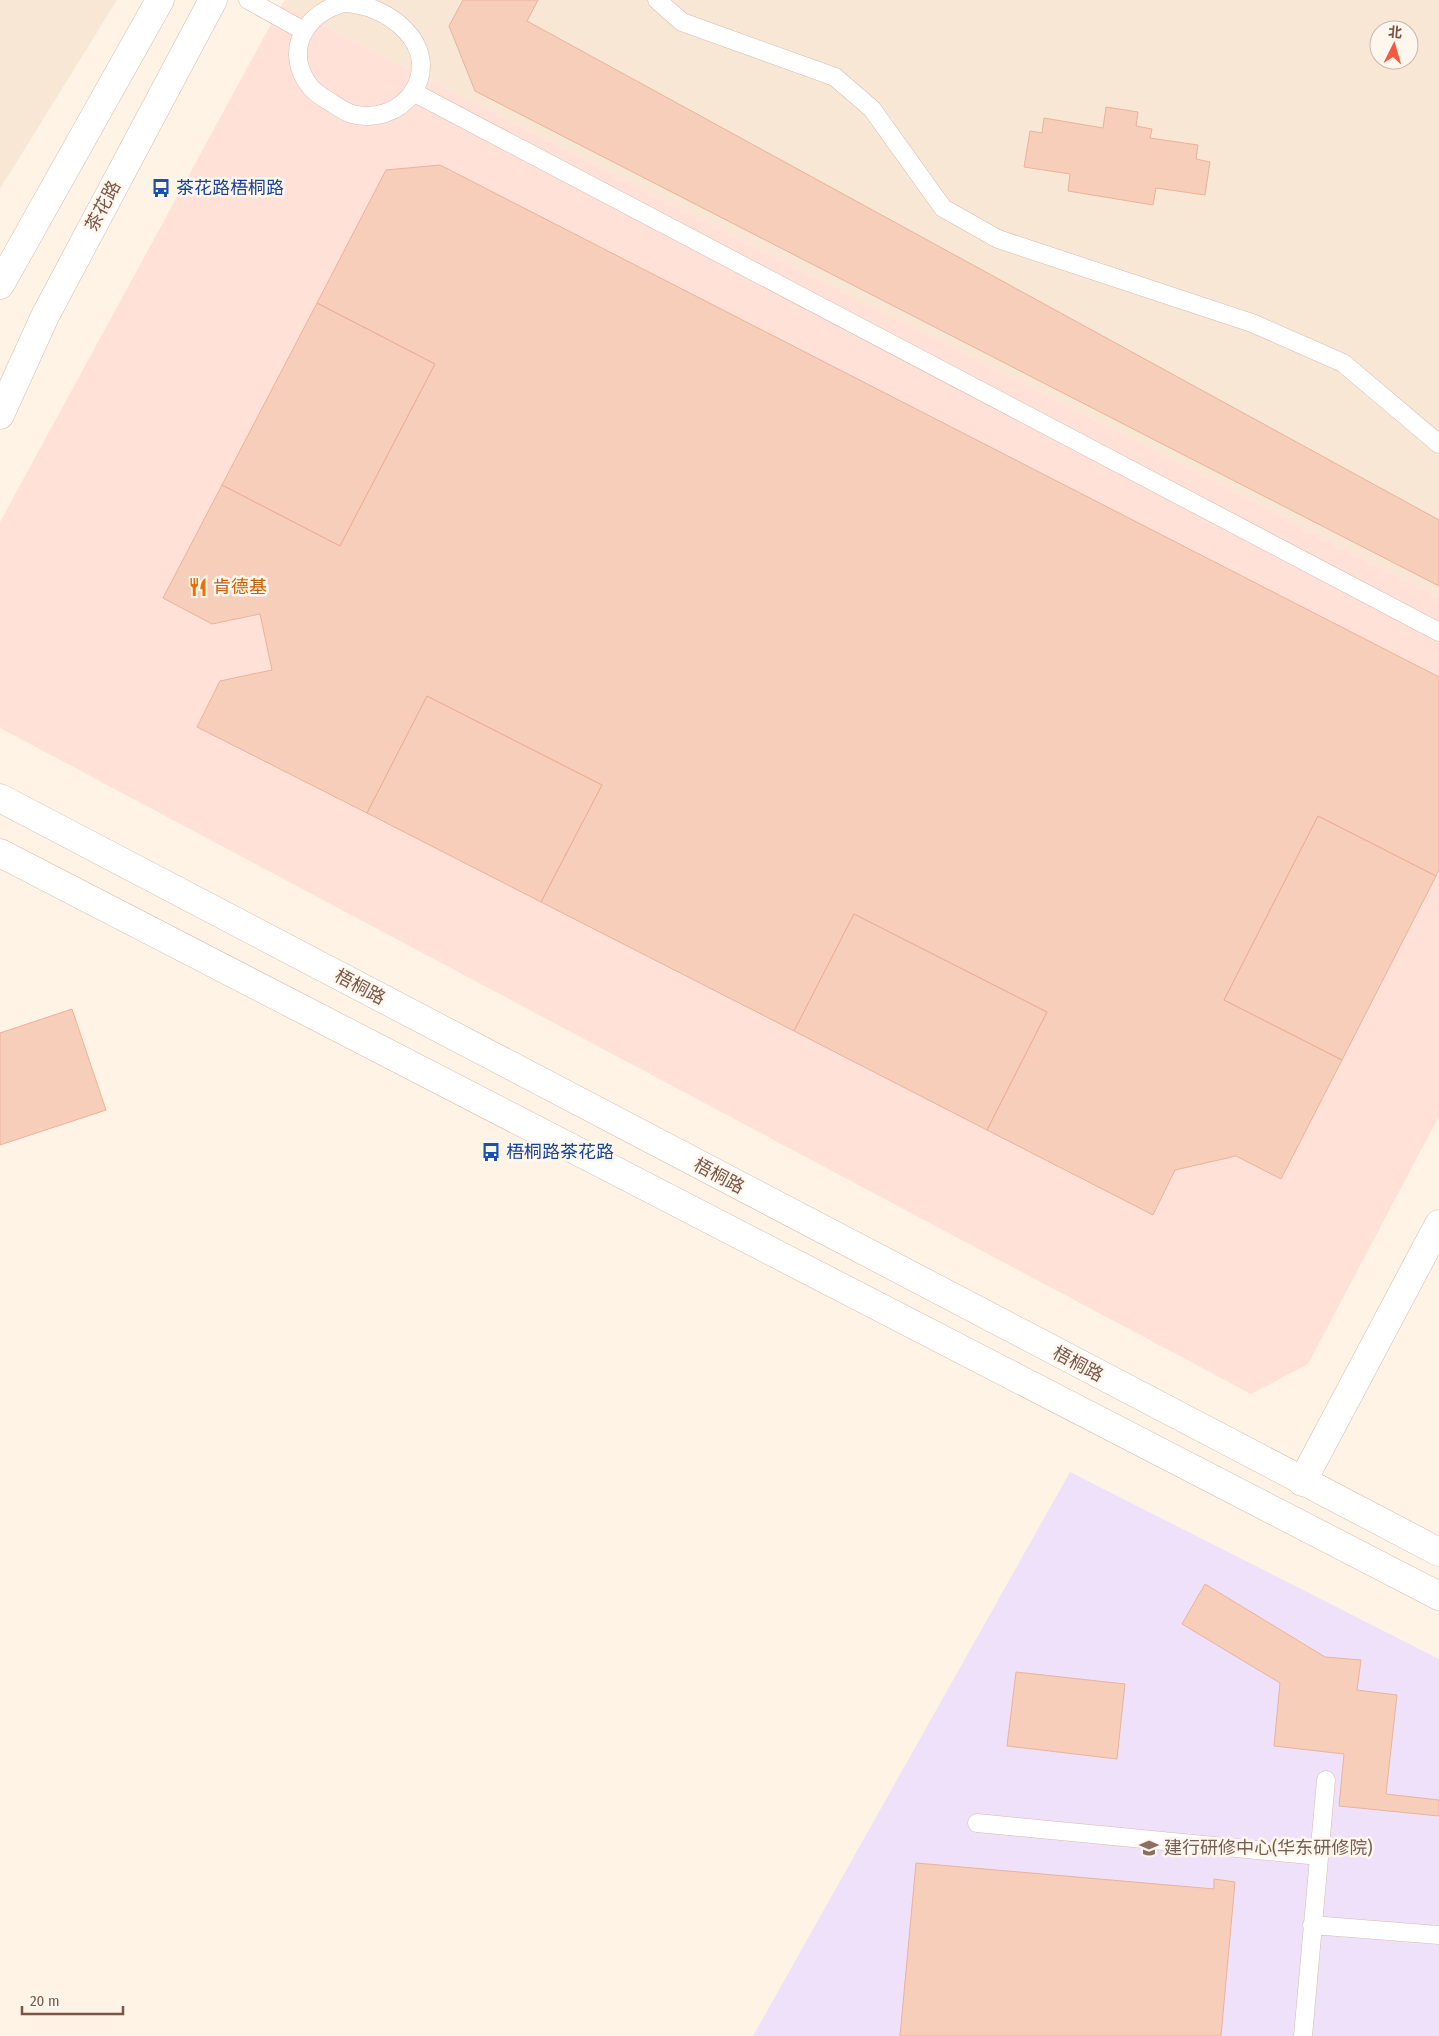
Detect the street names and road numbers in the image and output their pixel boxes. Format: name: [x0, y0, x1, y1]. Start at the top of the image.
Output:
street label: 茶花路: [81, 177, 125, 235]
street label: 梧桐路: [331, 965, 389, 1009]
street label: 梧桐路: [690, 1154, 748, 1198]
street label: 梧桐路: [1049, 1342, 1107, 1386]

